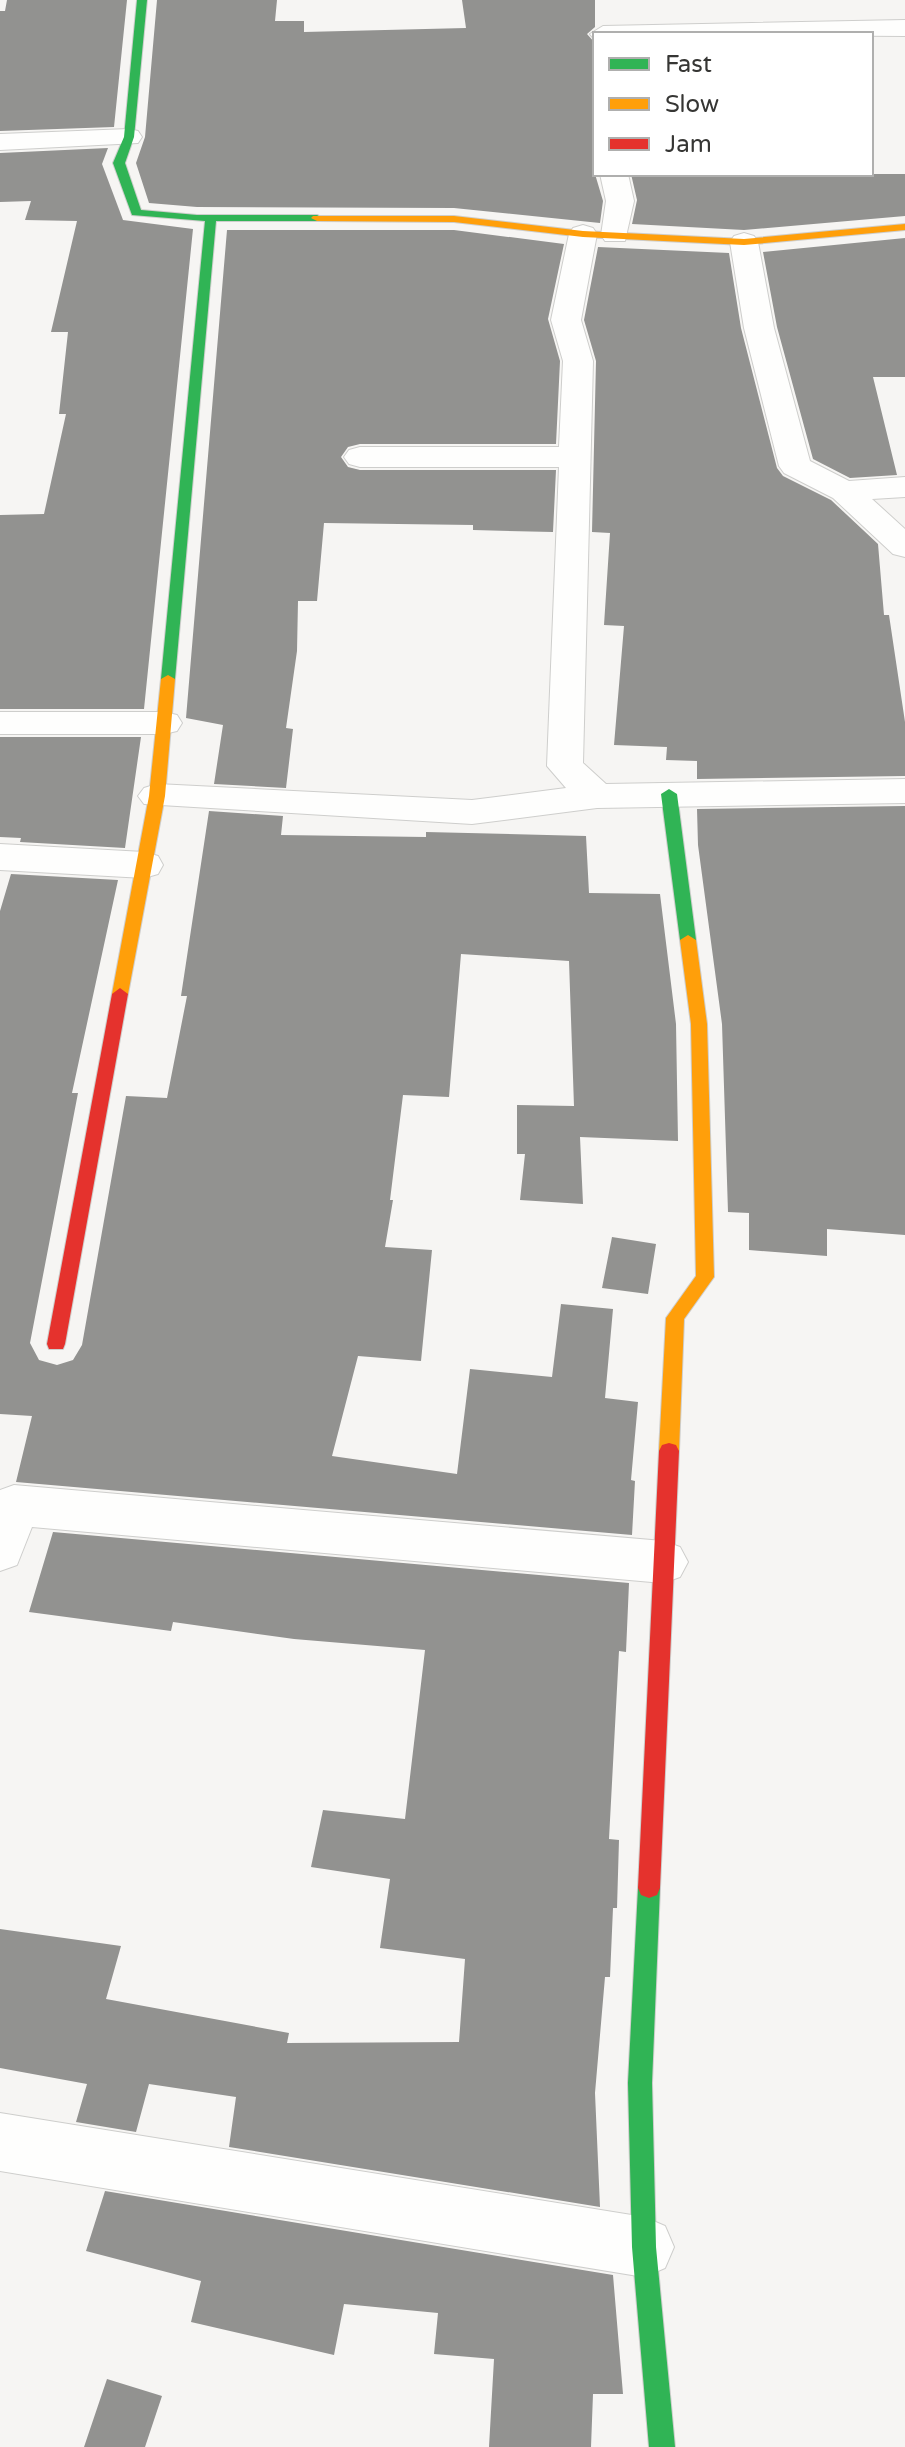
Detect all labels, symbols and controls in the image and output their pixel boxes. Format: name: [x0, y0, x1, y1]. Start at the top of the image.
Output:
legend: [593, 32, 873, 176]
text: Fast: [665, 50, 712, 79]
text: Slow: [665, 90, 719, 119]
text: Jam: [665, 130, 712, 159]

